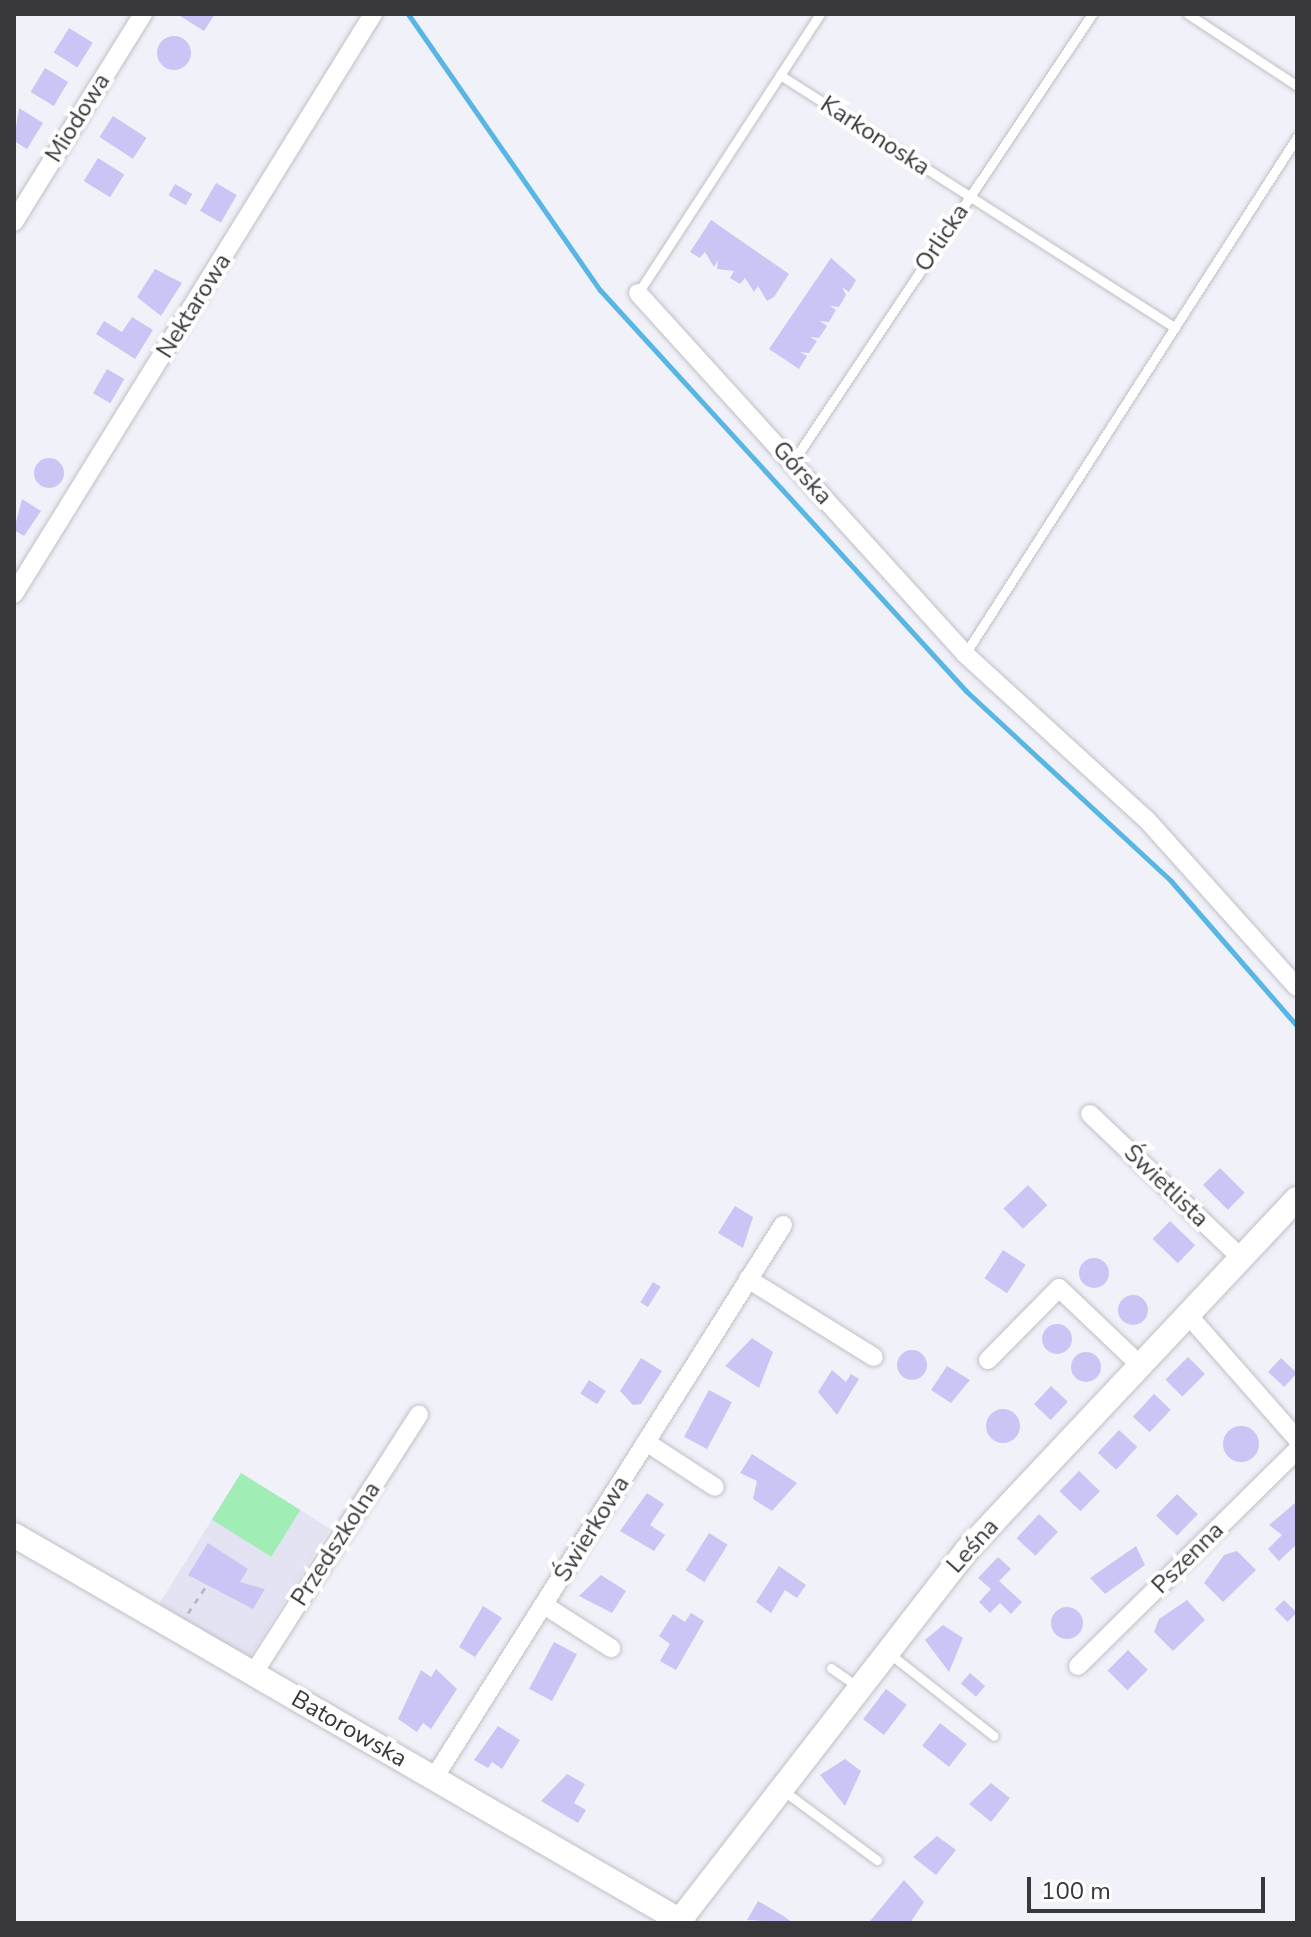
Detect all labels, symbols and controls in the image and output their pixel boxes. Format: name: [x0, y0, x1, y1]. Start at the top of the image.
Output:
street label: Miodowa: [39, 68, 117, 168]
street label: Karkonoska: [815, 90, 935, 182]
street label: Orlicka: [909, 199, 975, 277]
street label: Nektarowa: [151, 248, 237, 364]
street label: Górska: [766, 435, 838, 511]
street label: Świetlista: [1118, 1139, 1214, 1233]
street label: Świerkowa: [548, 1471, 636, 1587]
street label: Przedszkolna: [285, 1477, 387, 1611]
street label: Leśna: [941, 1513, 1005, 1579]
street label: Pszenna: [1146, 1516, 1230, 1600]
street label: Batorowska: [286, 1684, 412, 1774]
scale bar: [1031, 1861, 1269, 1911]
text: 100 m: [1041, 1875, 1111, 1907]

